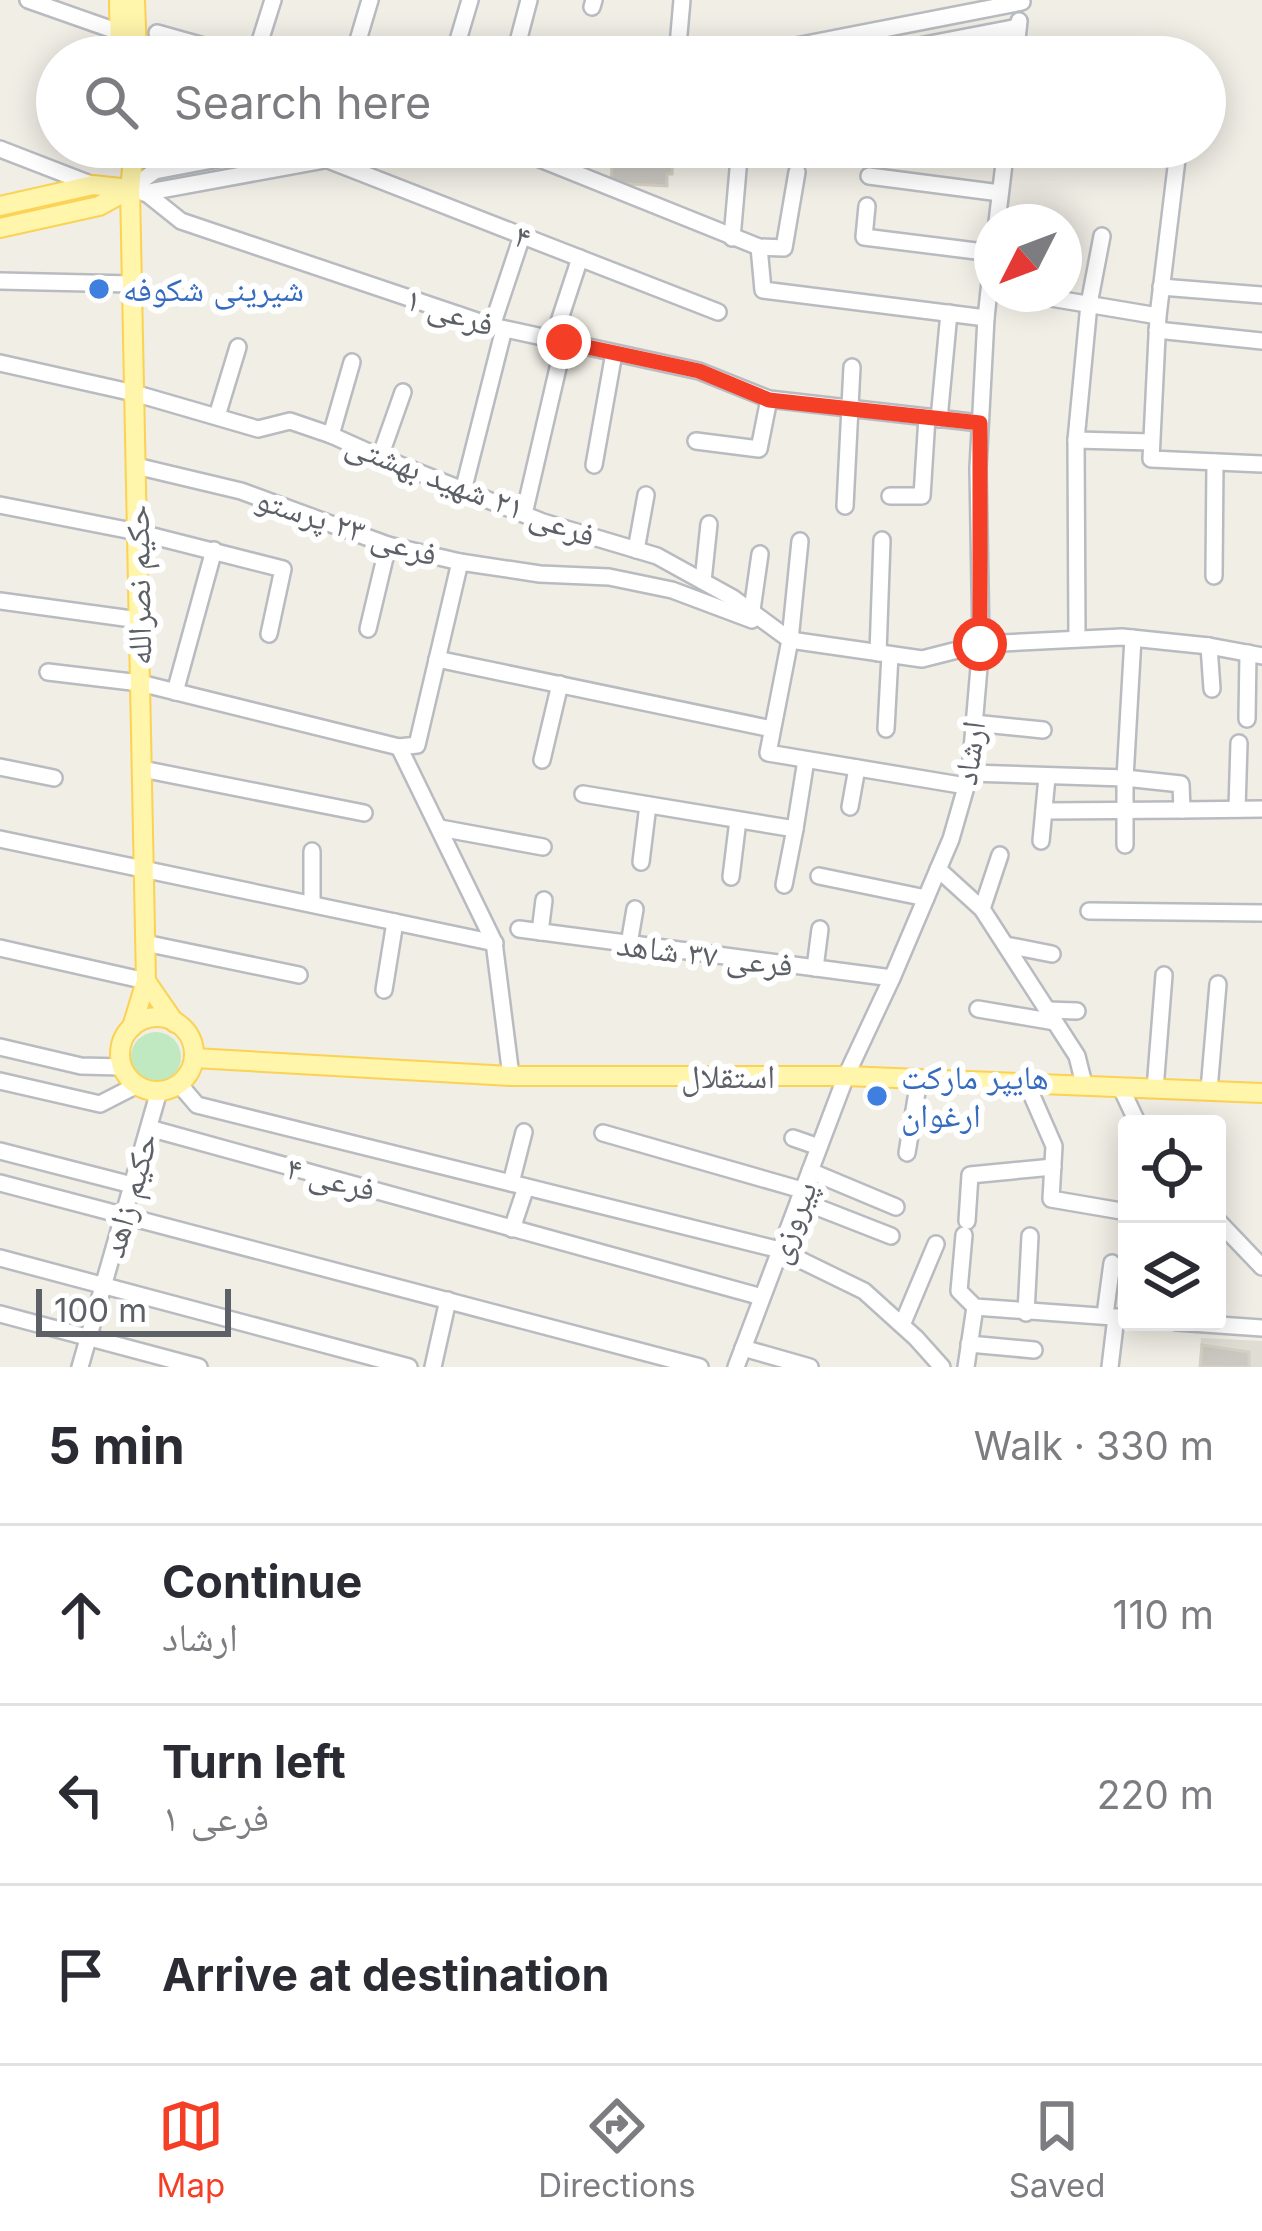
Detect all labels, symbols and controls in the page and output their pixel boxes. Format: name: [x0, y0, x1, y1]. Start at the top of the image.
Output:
search box: [36, 36, 1226, 168]
icon: search: [78, 69, 144, 135]
text: Search here: [174, 75, 431, 130]
north arrow: [974, 204, 1082, 312]
street label: ۴: [509, 215, 537, 257]
place label: شیرینی شکوفه: [123, 269, 304, 310]
marker: شیرینی شکوفه: [86, 276, 112, 302]
street label: فرعی ۱: [400, 278, 499, 345]
route end: [537, 315, 591, 369]
street label: فرعی ۲۱ شهید بهشتی: [340, 423, 601, 556]
street label: فرعی ۲۳ پرستو: [251, 478, 443, 575]
street label: حکیم نصرالله: [117, 504, 162, 666]
route start: [953, 617, 1007, 671]
street label: ارشاد: [945, 718, 993, 788]
street label: فرعی ۳۷ شاهد: [614, 923, 795, 986]
street label: استقلال: [681, 1056, 775, 1097]
place label: هایپر مارکت ارغوان: [901, 1057, 1049, 1136]
marker: هایپر مارکت ارغوان: [864, 1083, 890, 1109]
map controls: [1118, 1115, 1226, 1331]
button: locate: [1118, 1115, 1226, 1223]
street label: حکیم زاهد: [92, 1128, 169, 1263]
street label: فرعی ۴: [282, 1147, 380, 1210]
street label: پیروزی: [757, 1175, 826, 1269]
button: layers: [1118, 1223, 1226, 1331]
scale bar: [36, 1283, 231, 1336]
text: 100 m: [54, 1290, 147, 1330]
text: 5 min: [48, 1415, 185, 1476]
text: Walk · 330 m: [974, 1422, 1214, 1469]
text: Continue: [162, 1554, 362, 1609]
icon: ahead: [48, 1582, 114, 1648]
text: 110 m: [1113, 1591, 1214, 1638]
text: ارشاد: [162, 1613, 238, 1660]
text: Turn left: [162, 1734, 346, 1789]
icon: left: [48, 1762, 114, 1828]
text: 220 m: [1097, 1771, 1214, 1818]
text: فرعی ۱: [162, 1793, 269, 1840]
icon: arrive: [48, 1942, 114, 2008]
text: Arrive at destination: [162, 1947, 609, 2002]
tab: Map: [157, 2093, 225, 2205]
tab: Directions: [538, 2093, 696, 2205]
tab: Saved: [1009, 2093, 1105, 2205]

